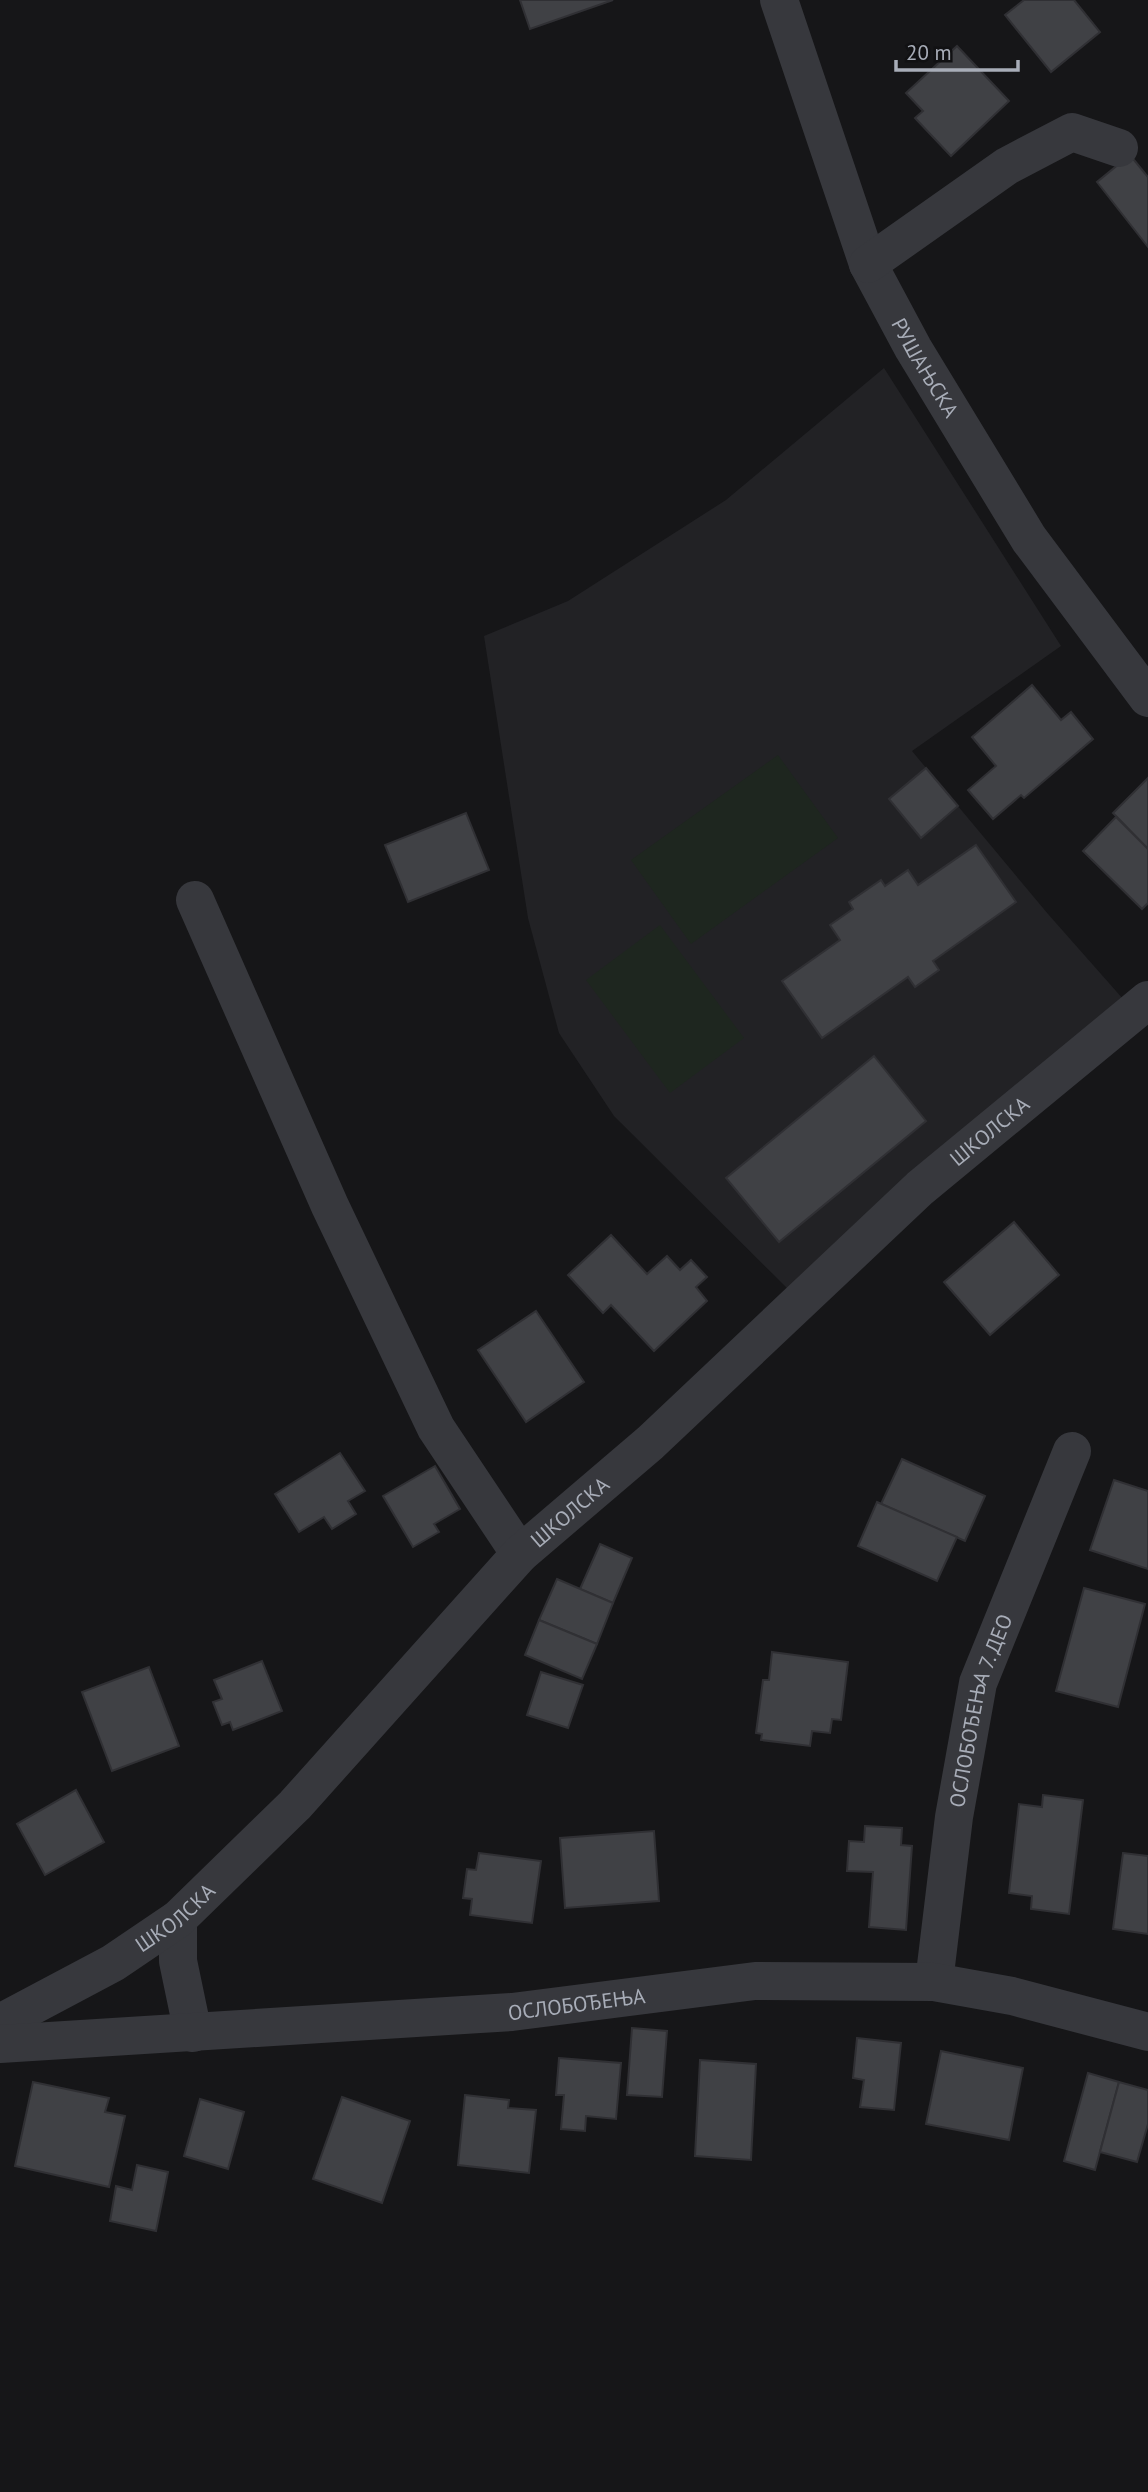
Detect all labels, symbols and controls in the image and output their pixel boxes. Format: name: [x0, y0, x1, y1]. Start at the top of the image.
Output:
scale bar: [896, 28, 1018, 72]
text: 20 m: [906, 39, 952, 66]
street label: РУШАЊСКА: [886, 313, 966, 423]
street label: ШКОЛСКА: [944, 1090, 1035, 1172]
street label: ШКОЛСКА: [525, 1470, 615, 1553]
street label: ОСЛОБОЂЕЊА 7. ДЕО: [942, 1610, 1018, 1809]
street label: ШКОЛСКА: [130, 1877, 221, 1958]
street label: ОСЛОБОЂЕЊА: [506, 1982, 647, 2026]

